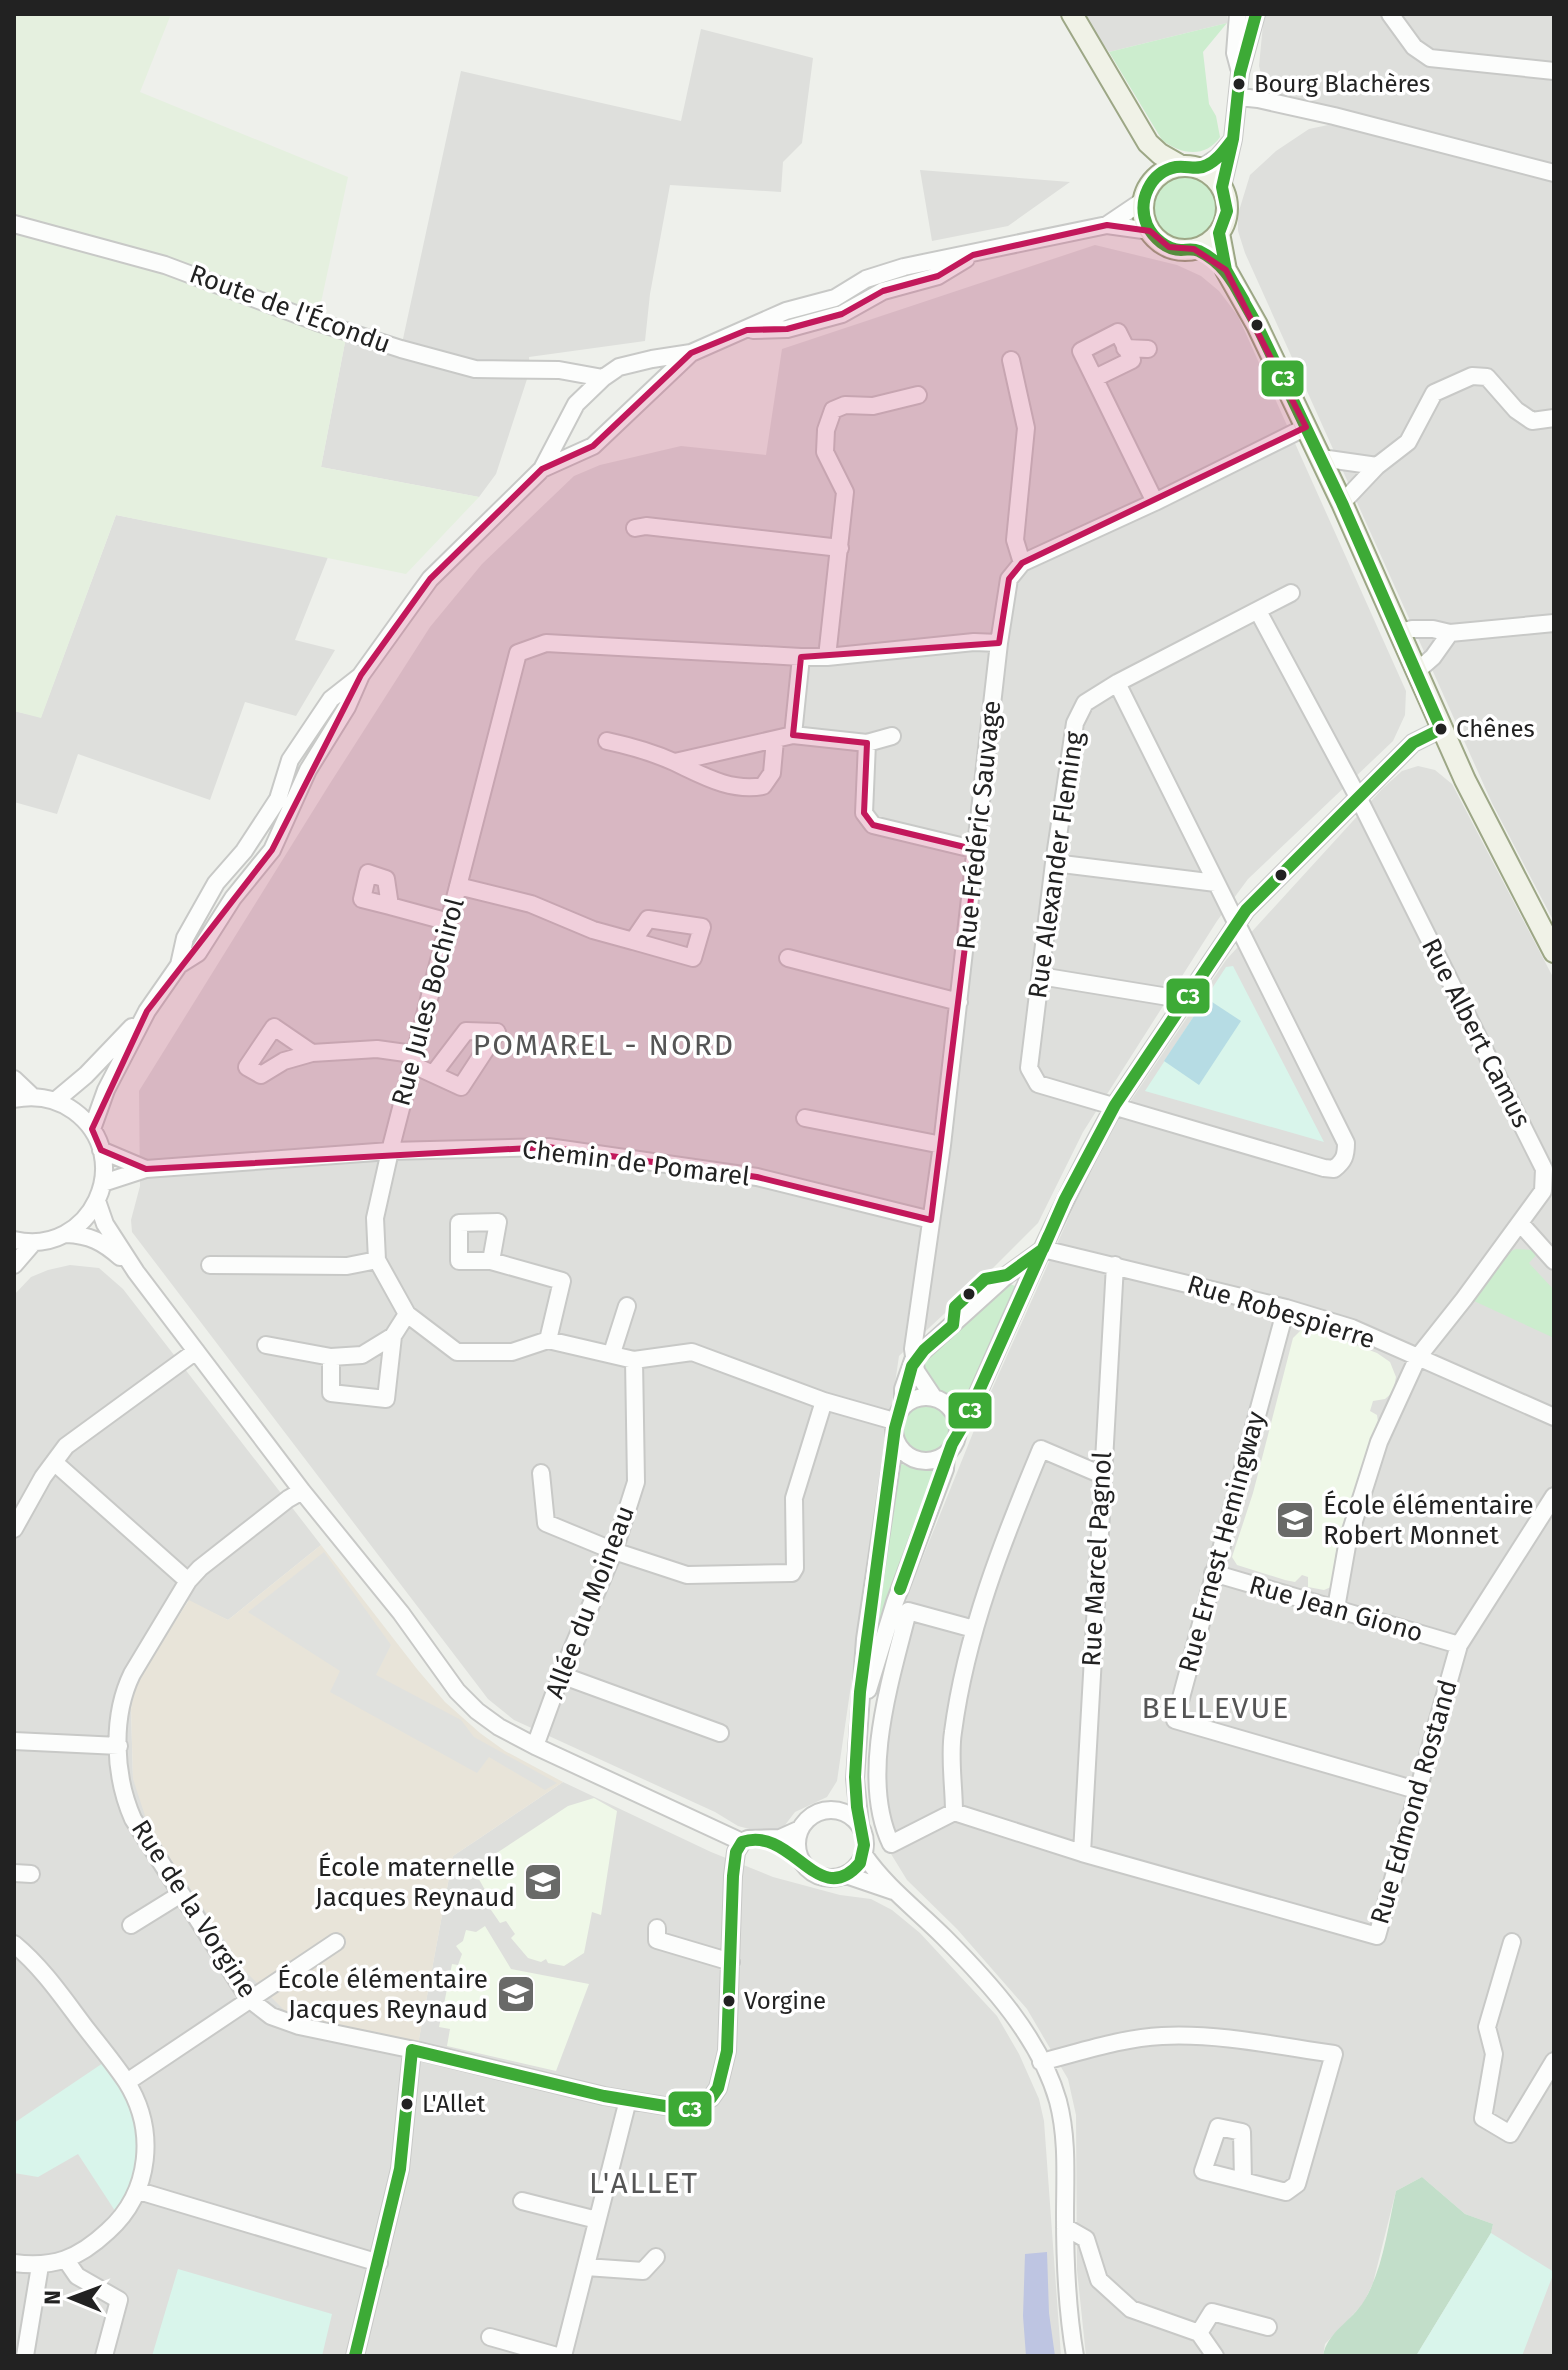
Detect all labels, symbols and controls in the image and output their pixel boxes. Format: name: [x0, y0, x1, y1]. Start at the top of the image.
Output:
place label: Bourg Blachères: [1254, 70, 1430, 98]
marker: Bourg Blachères: [1231, 76, 1247, 92]
street label: Route de l'Écondu: [185, 258, 395, 360]
unlabelled marker: [1249, 317, 1265, 333]
line badge: C3: [1260, 359, 1305, 398]
text: C3: [1271, 365, 1295, 392]
street label: Rue Frédéric Sauvage: [950, 699, 1008, 951]
place label: Chênes: [1456, 715, 1535, 743]
marker: Chênes: [1433, 721, 1449, 737]
street label: Rue Alexander Fleming: [1022, 729, 1090, 1000]
unlabelled marker: [1273, 867, 1289, 883]
street label: Rue Jules Bochirol: [385, 894, 471, 1109]
street label: Rue Albert Camus: [1415, 933, 1537, 1133]
line badge: C3: [1165, 977, 1211, 1015]
text: C3: [1176, 983, 1200, 1010]
district label: POMAREL - NORD: [473, 1027, 735, 1063]
street label: Chemin de Pomarel: [520, 1134, 752, 1192]
street label: Rue Robespierre: [1183, 1269, 1379, 1355]
unlabelled marker: [961, 1286, 977, 1302]
line badge: C3: [947, 1391, 993, 1430]
text: C3: [958, 1397, 982, 1424]
street label: Rue Ernest Hemingway: [1172, 1408, 1272, 1676]
street label: Rue Marcel Pagnol: [1076, 1450, 1118, 1667]
place label: École élémentaire Robert Monnet: [1323, 1490, 1534, 1551]
school or university icon: École élémentaire Robert Monnet: [1274, 1499, 1316, 1541]
street label: Allée du Moineau: [539, 1501, 641, 1703]
street label: Rue Jean Giono: [1246, 1569, 1426, 1649]
street label: Rue Edmond Rostand: [1364, 1676, 1464, 1928]
district label: BELLEVUE: [1142, 1690, 1290, 1726]
street label: Rue de la Vorgine: [125, 1814, 263, 2004]
place label: École maternelle Jacques Reynaud: [315, 1852, 515, 1913]
school or university icon: École maternelle Jacques Reynaud: [522, 1861, 564, 1903]
place label: École élémentaire Jacques Reynaud: [277, 1964, 488, 2025]
school or university icon: École élémentaire Jacques Reynaud: [495, 1973, 537, 2015]
place label: Vorgine: [744, 1987, 826, 2015]
marker: Vorgine: [721, 1993, 737, 2009]
place label: L'Allet: [422, 2090, 486, 2118]
line badge: C3: [667, 2090, 713, 2128]
marker: L'Allet: [399, 2096, 415, 2112]
text: C3: [678, 2096, 702, 2123]
district label: L'ALLET: [589, 2165, 699, 2201]
north arrow: [32, 2258, 112, 2338]
text: N: [39, 2290, 66, 2305]

